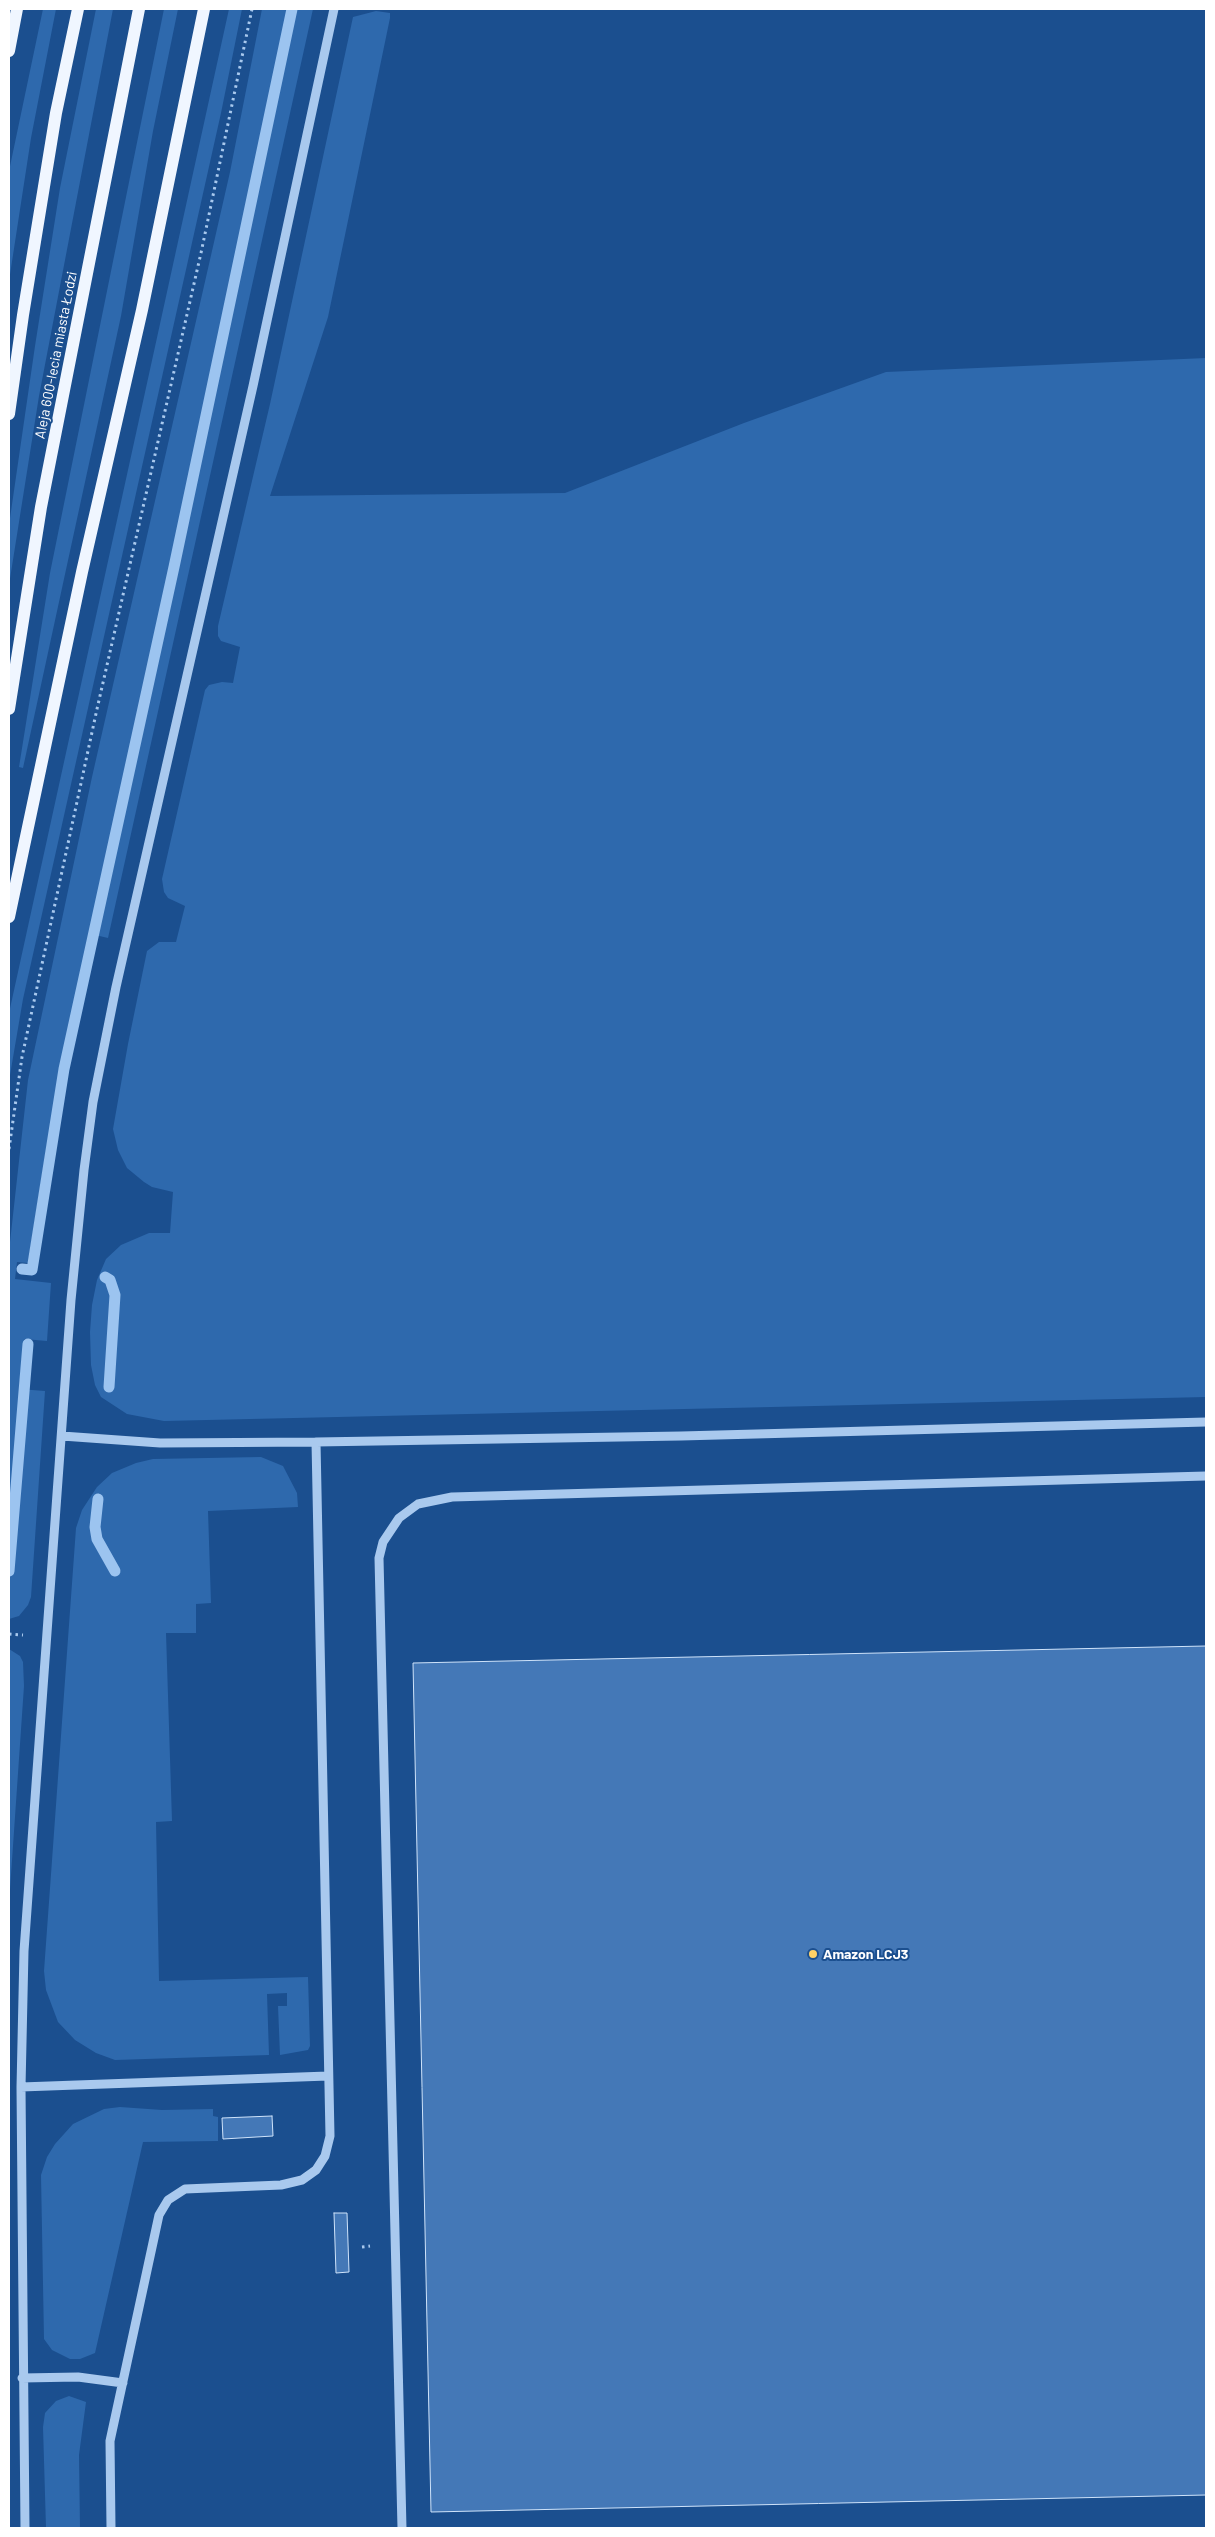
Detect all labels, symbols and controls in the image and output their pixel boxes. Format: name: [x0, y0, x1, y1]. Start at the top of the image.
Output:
street label: Aleja 600-lecia miasta Łodzi: [32, 270, 80, 440]
place label: Amazon LCJ3: [823, 1946, 908, 1962]
marker: Amazon LCJ3: [807, 1948, 819, 1960]

